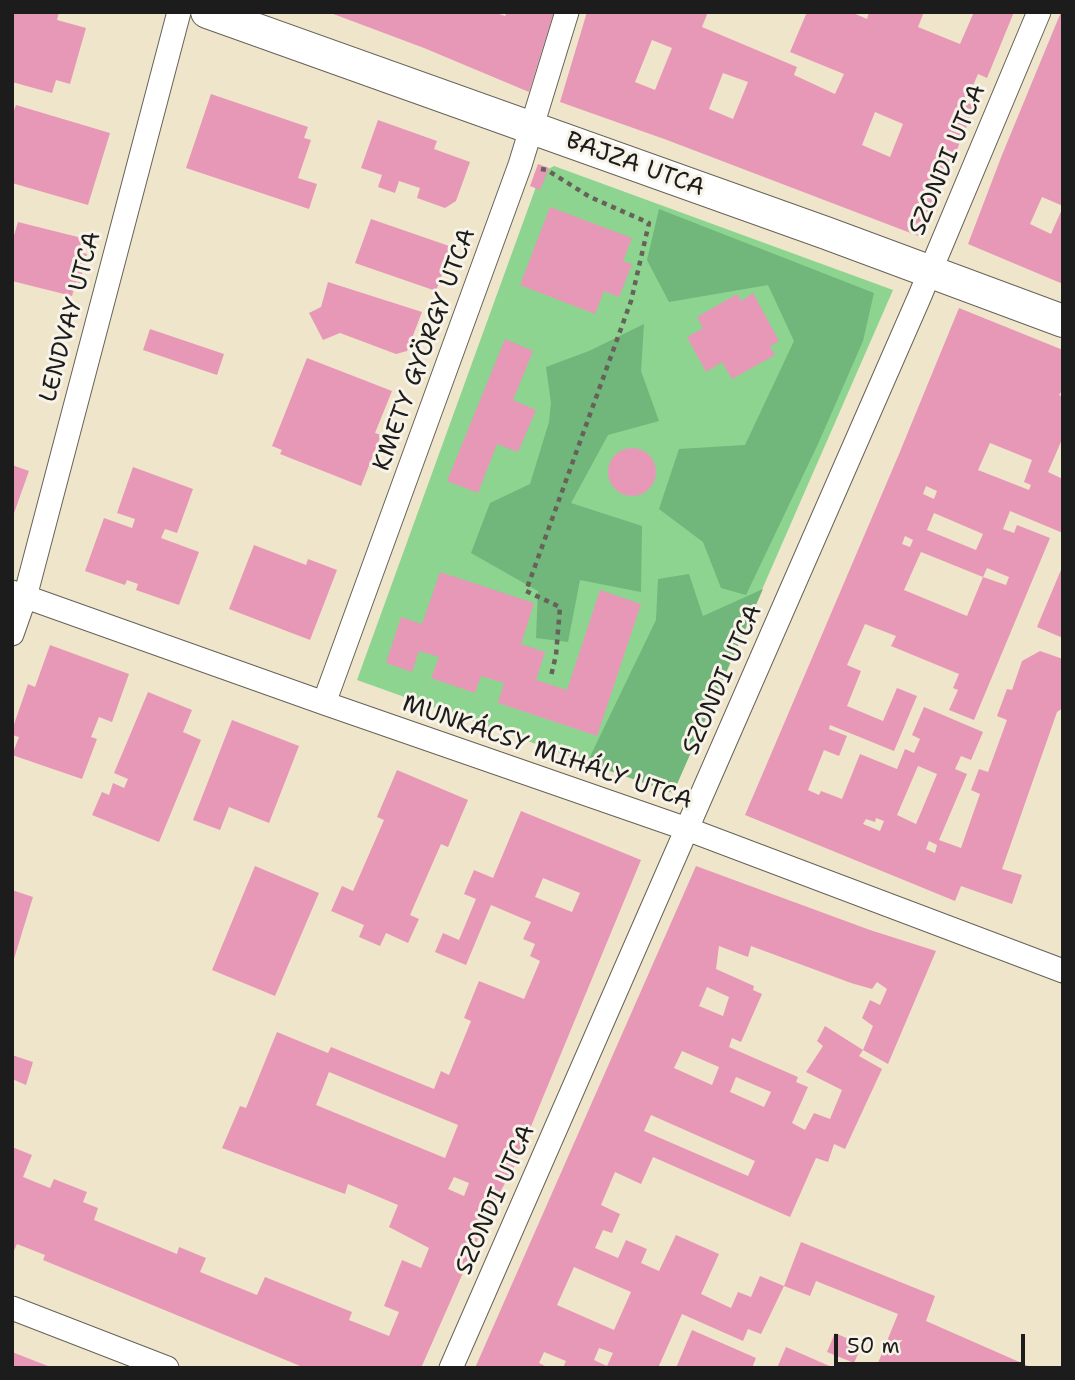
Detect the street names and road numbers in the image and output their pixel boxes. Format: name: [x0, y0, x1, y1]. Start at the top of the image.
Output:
street label: SZONDI UTCA: [903, 80, 993, 240]
street label: BAJZA UTCA: [562, 127, 708, 203]
street label: KMETY GYÖRGY UTCA: [368, 225, 482, 475]
street label: LENDVAY UTCA: [34, 229, 108, 405]
street label: SZONDI UTCA: [677, 601, 769, 759]
street label: MUNKÁCSY MIHÁLY UTCA: [398, 690, 696, 816]
street label: SZONDI UTCA: [450, 1121, 542, 1279]

